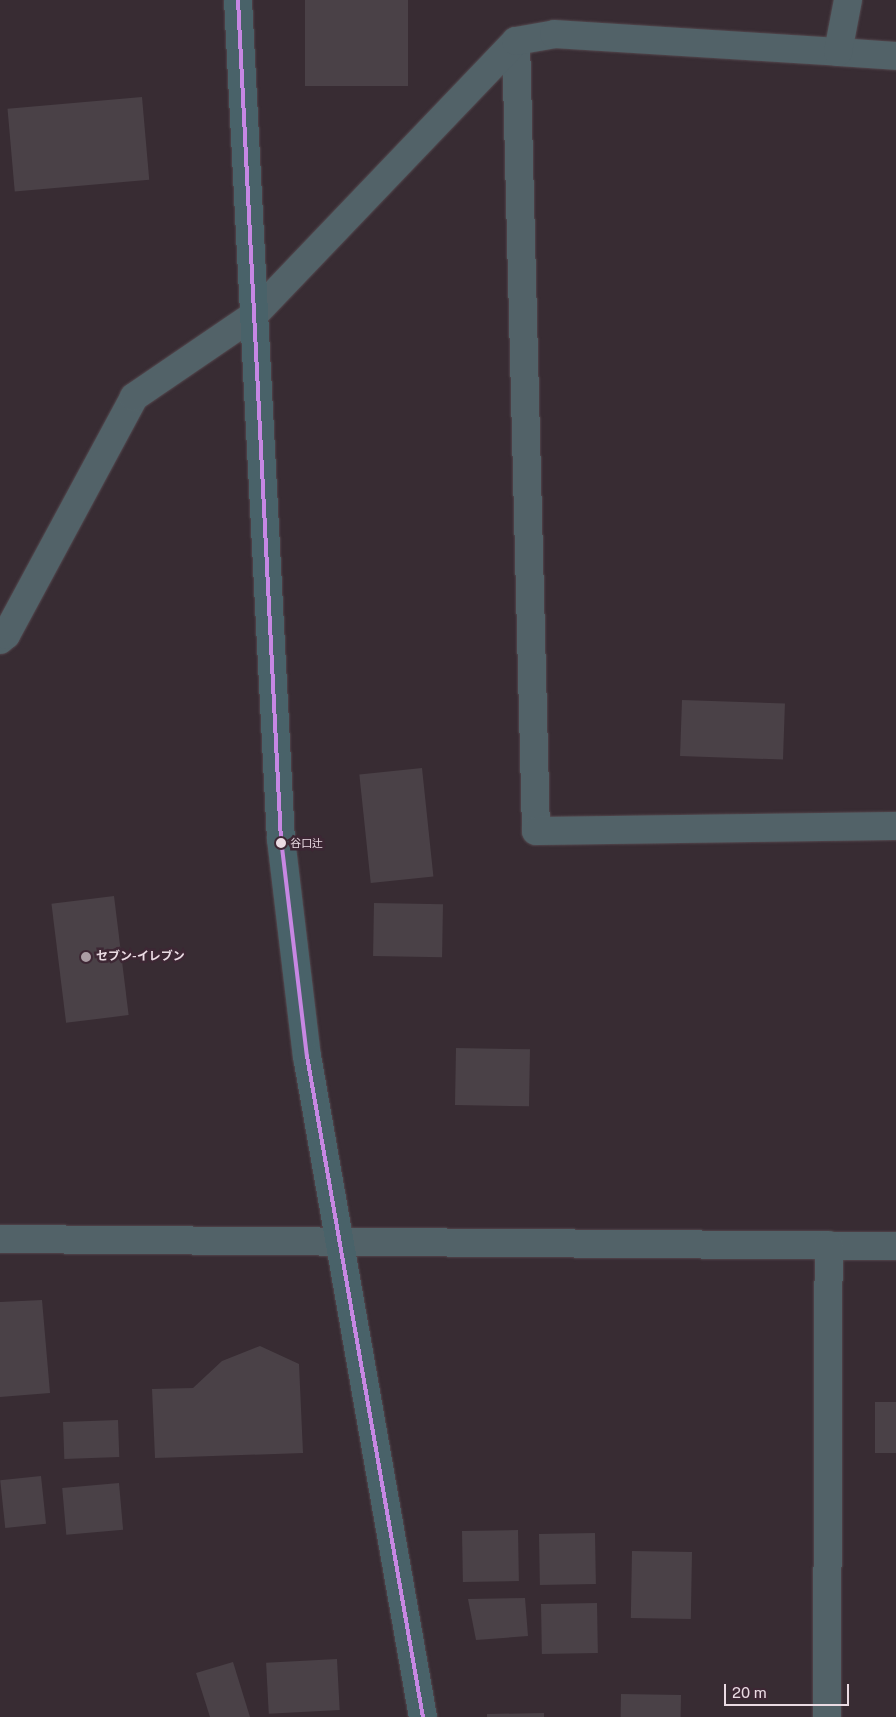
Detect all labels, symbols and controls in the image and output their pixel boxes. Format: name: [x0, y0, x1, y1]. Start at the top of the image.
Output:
place label: 谷口辻: [290, 836, 323, 850]
marker: 谷口辻: [276, 838, 286, 848]
place label: セブン-イレブン: [96, 950, 185, 964]
marker: セブン-イレブン: [80, 951, 92, 963]
scale bar: [726, 1674, 851, 1706]
text: 20 m: [732, 1684, 767, 1701]

